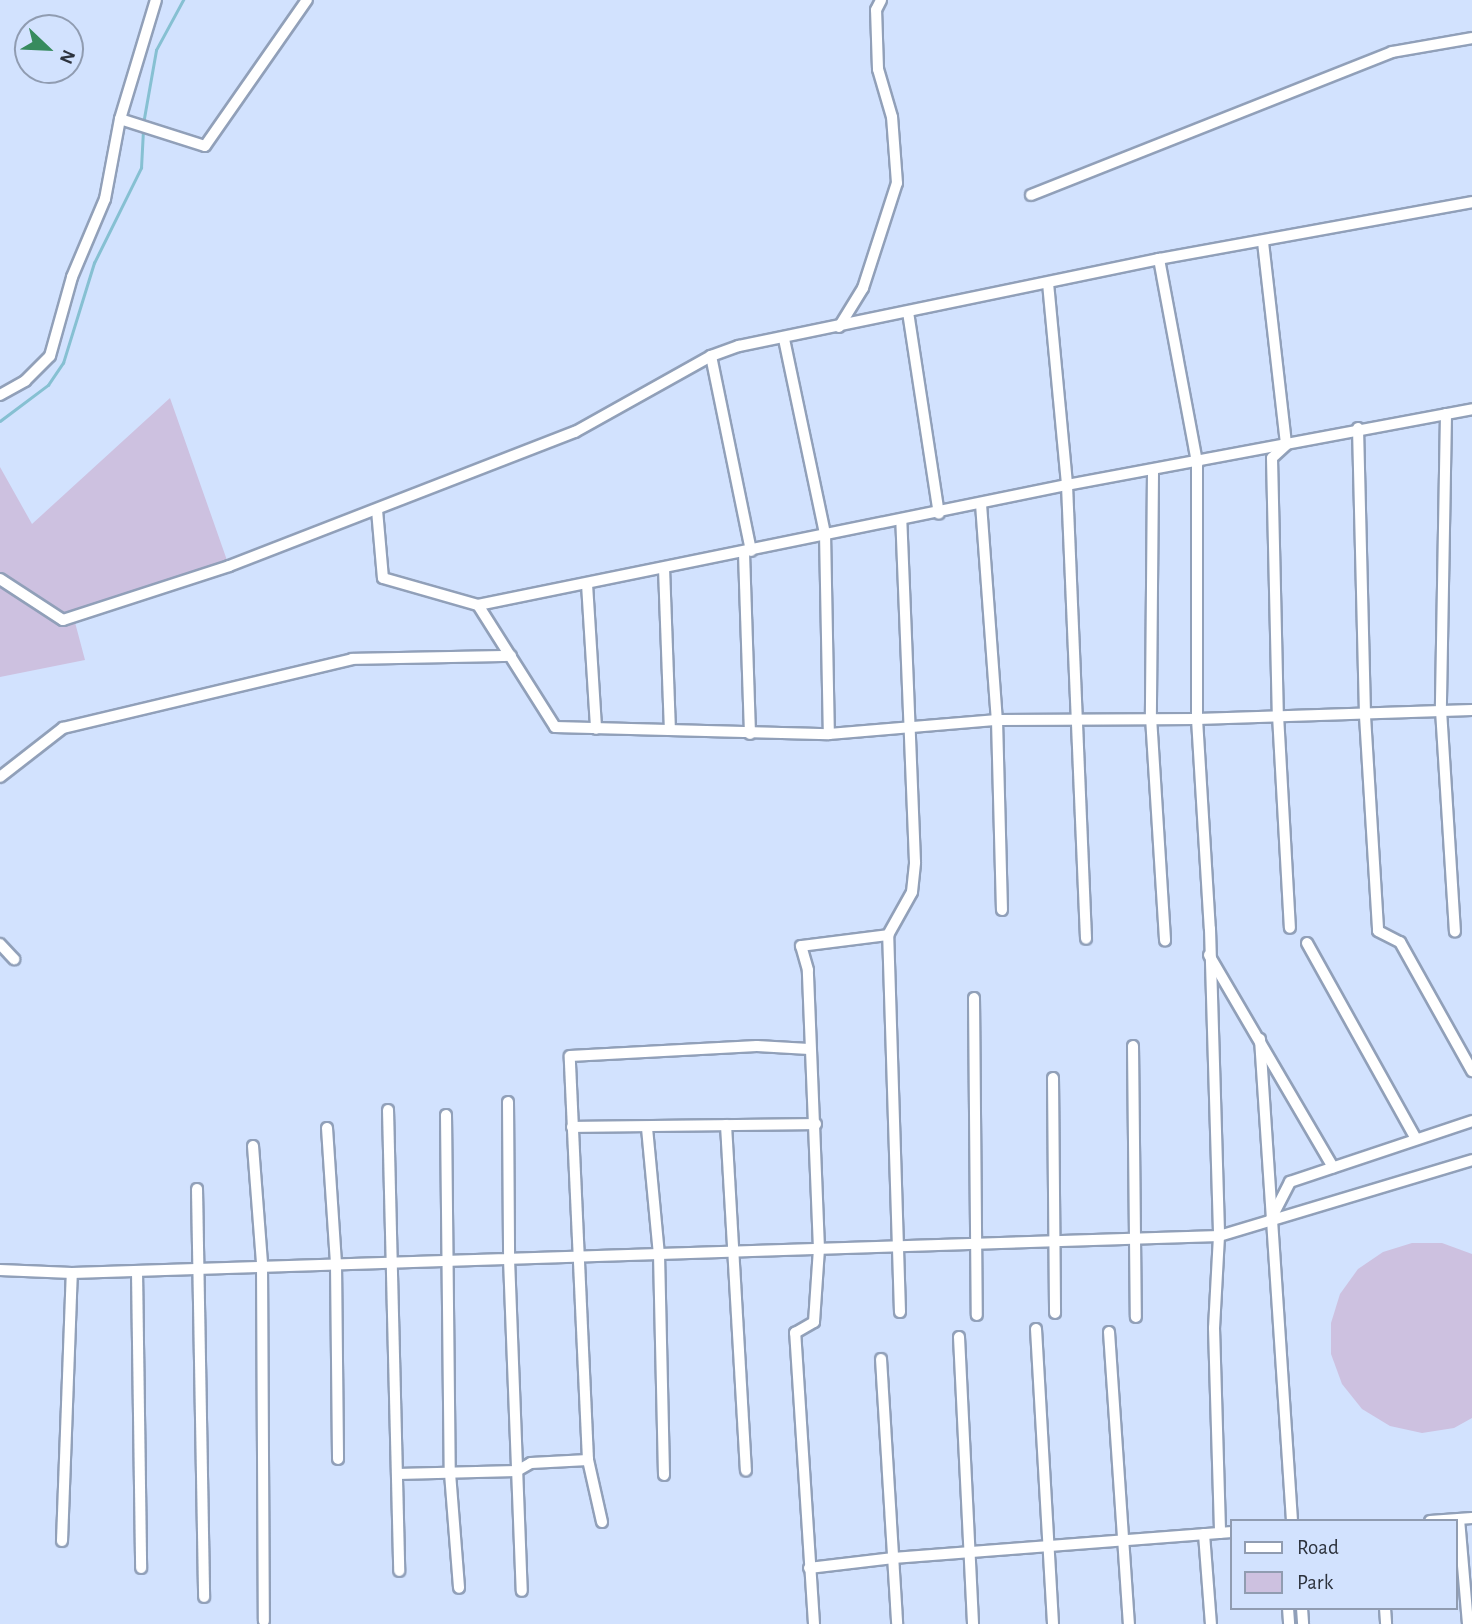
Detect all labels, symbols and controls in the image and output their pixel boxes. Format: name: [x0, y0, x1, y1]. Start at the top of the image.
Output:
north arrow: [14, 14, 84, 84]
text: N: [56, 47, 78, 66]
legend: [1230, 1519, 1458, 1610]
text: Road: [1297, 1537, 1339, 1558]
text: Park: [1297, 1572, 1333, 1593]

